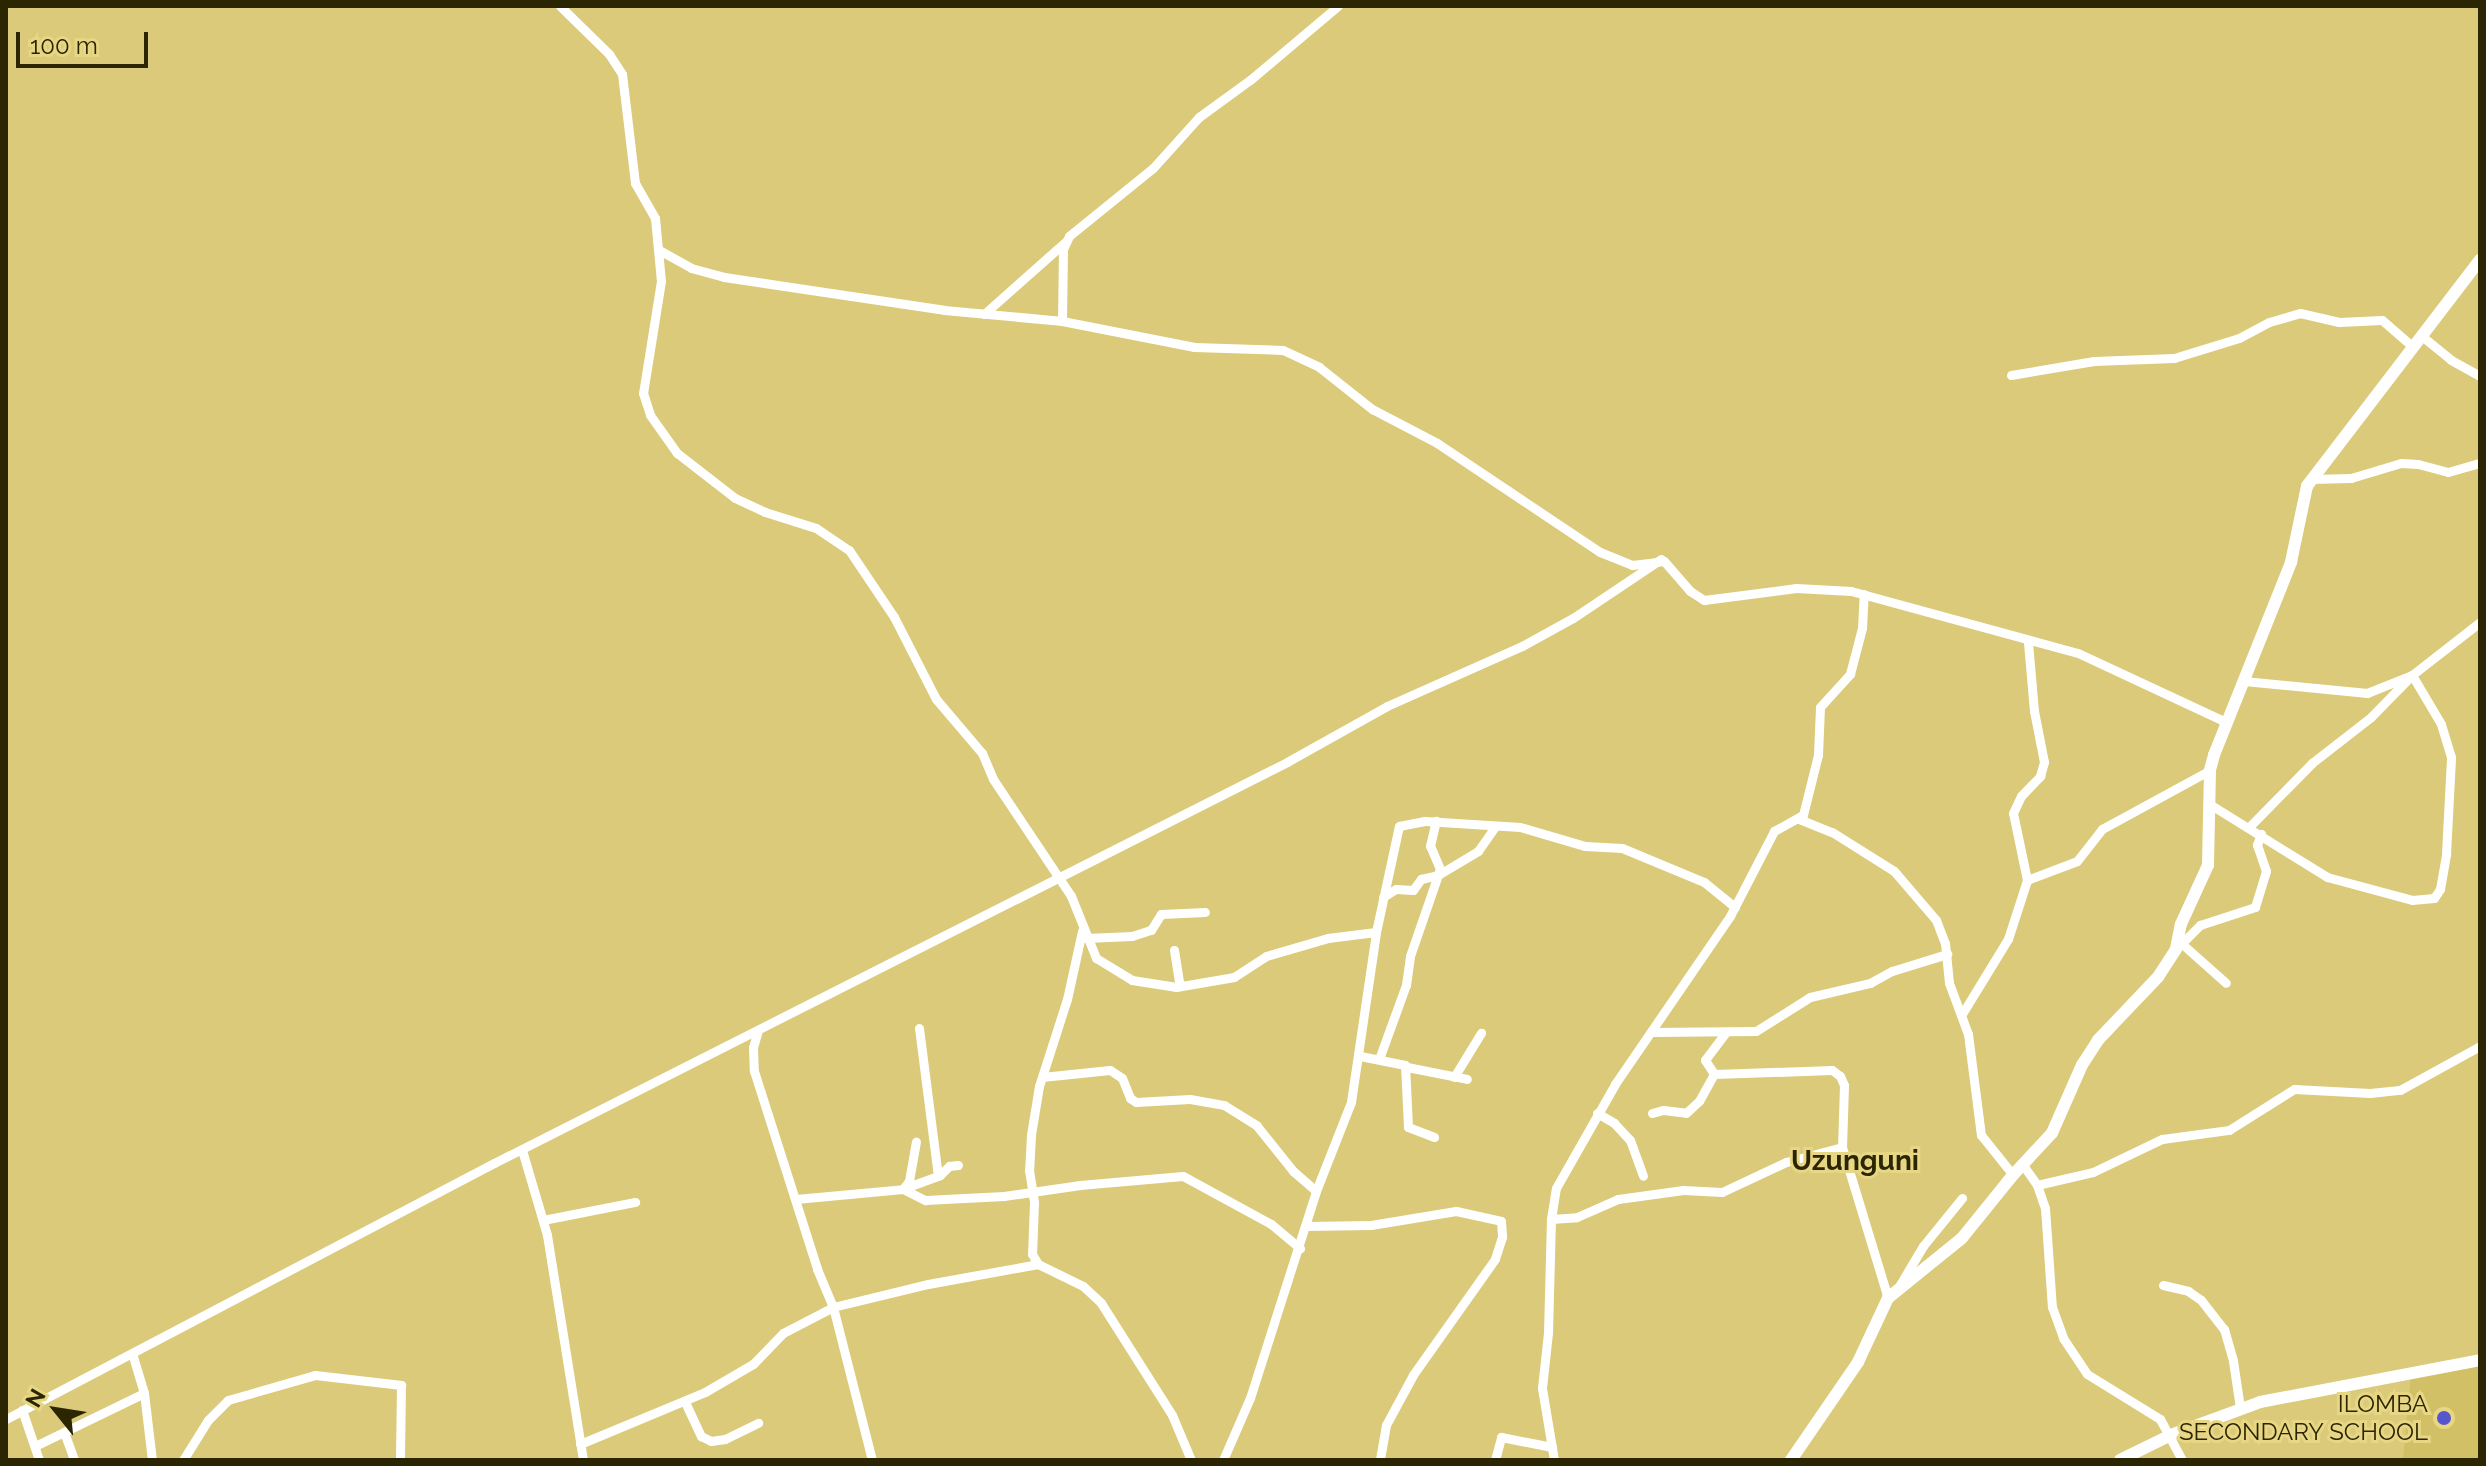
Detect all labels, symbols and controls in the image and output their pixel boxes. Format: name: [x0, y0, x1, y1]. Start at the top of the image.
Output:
scale bar: [20, 16, 152, 66]
text: 100 m: [30, 31, 98, 60]
district label: Uzunguni: [1791, 1144, 1919, 1178]
north arrow: [16, 1370, 96, 1450]
text: N: [20, 1384, 51, 1412]
place label: ILOMBA SECONDARY SCHOOL: [2178, 1390, 2428, 1446]
marker: ILOMBA SECONDARY SCHOOL: [2435, 1409, 2453, 1427]

